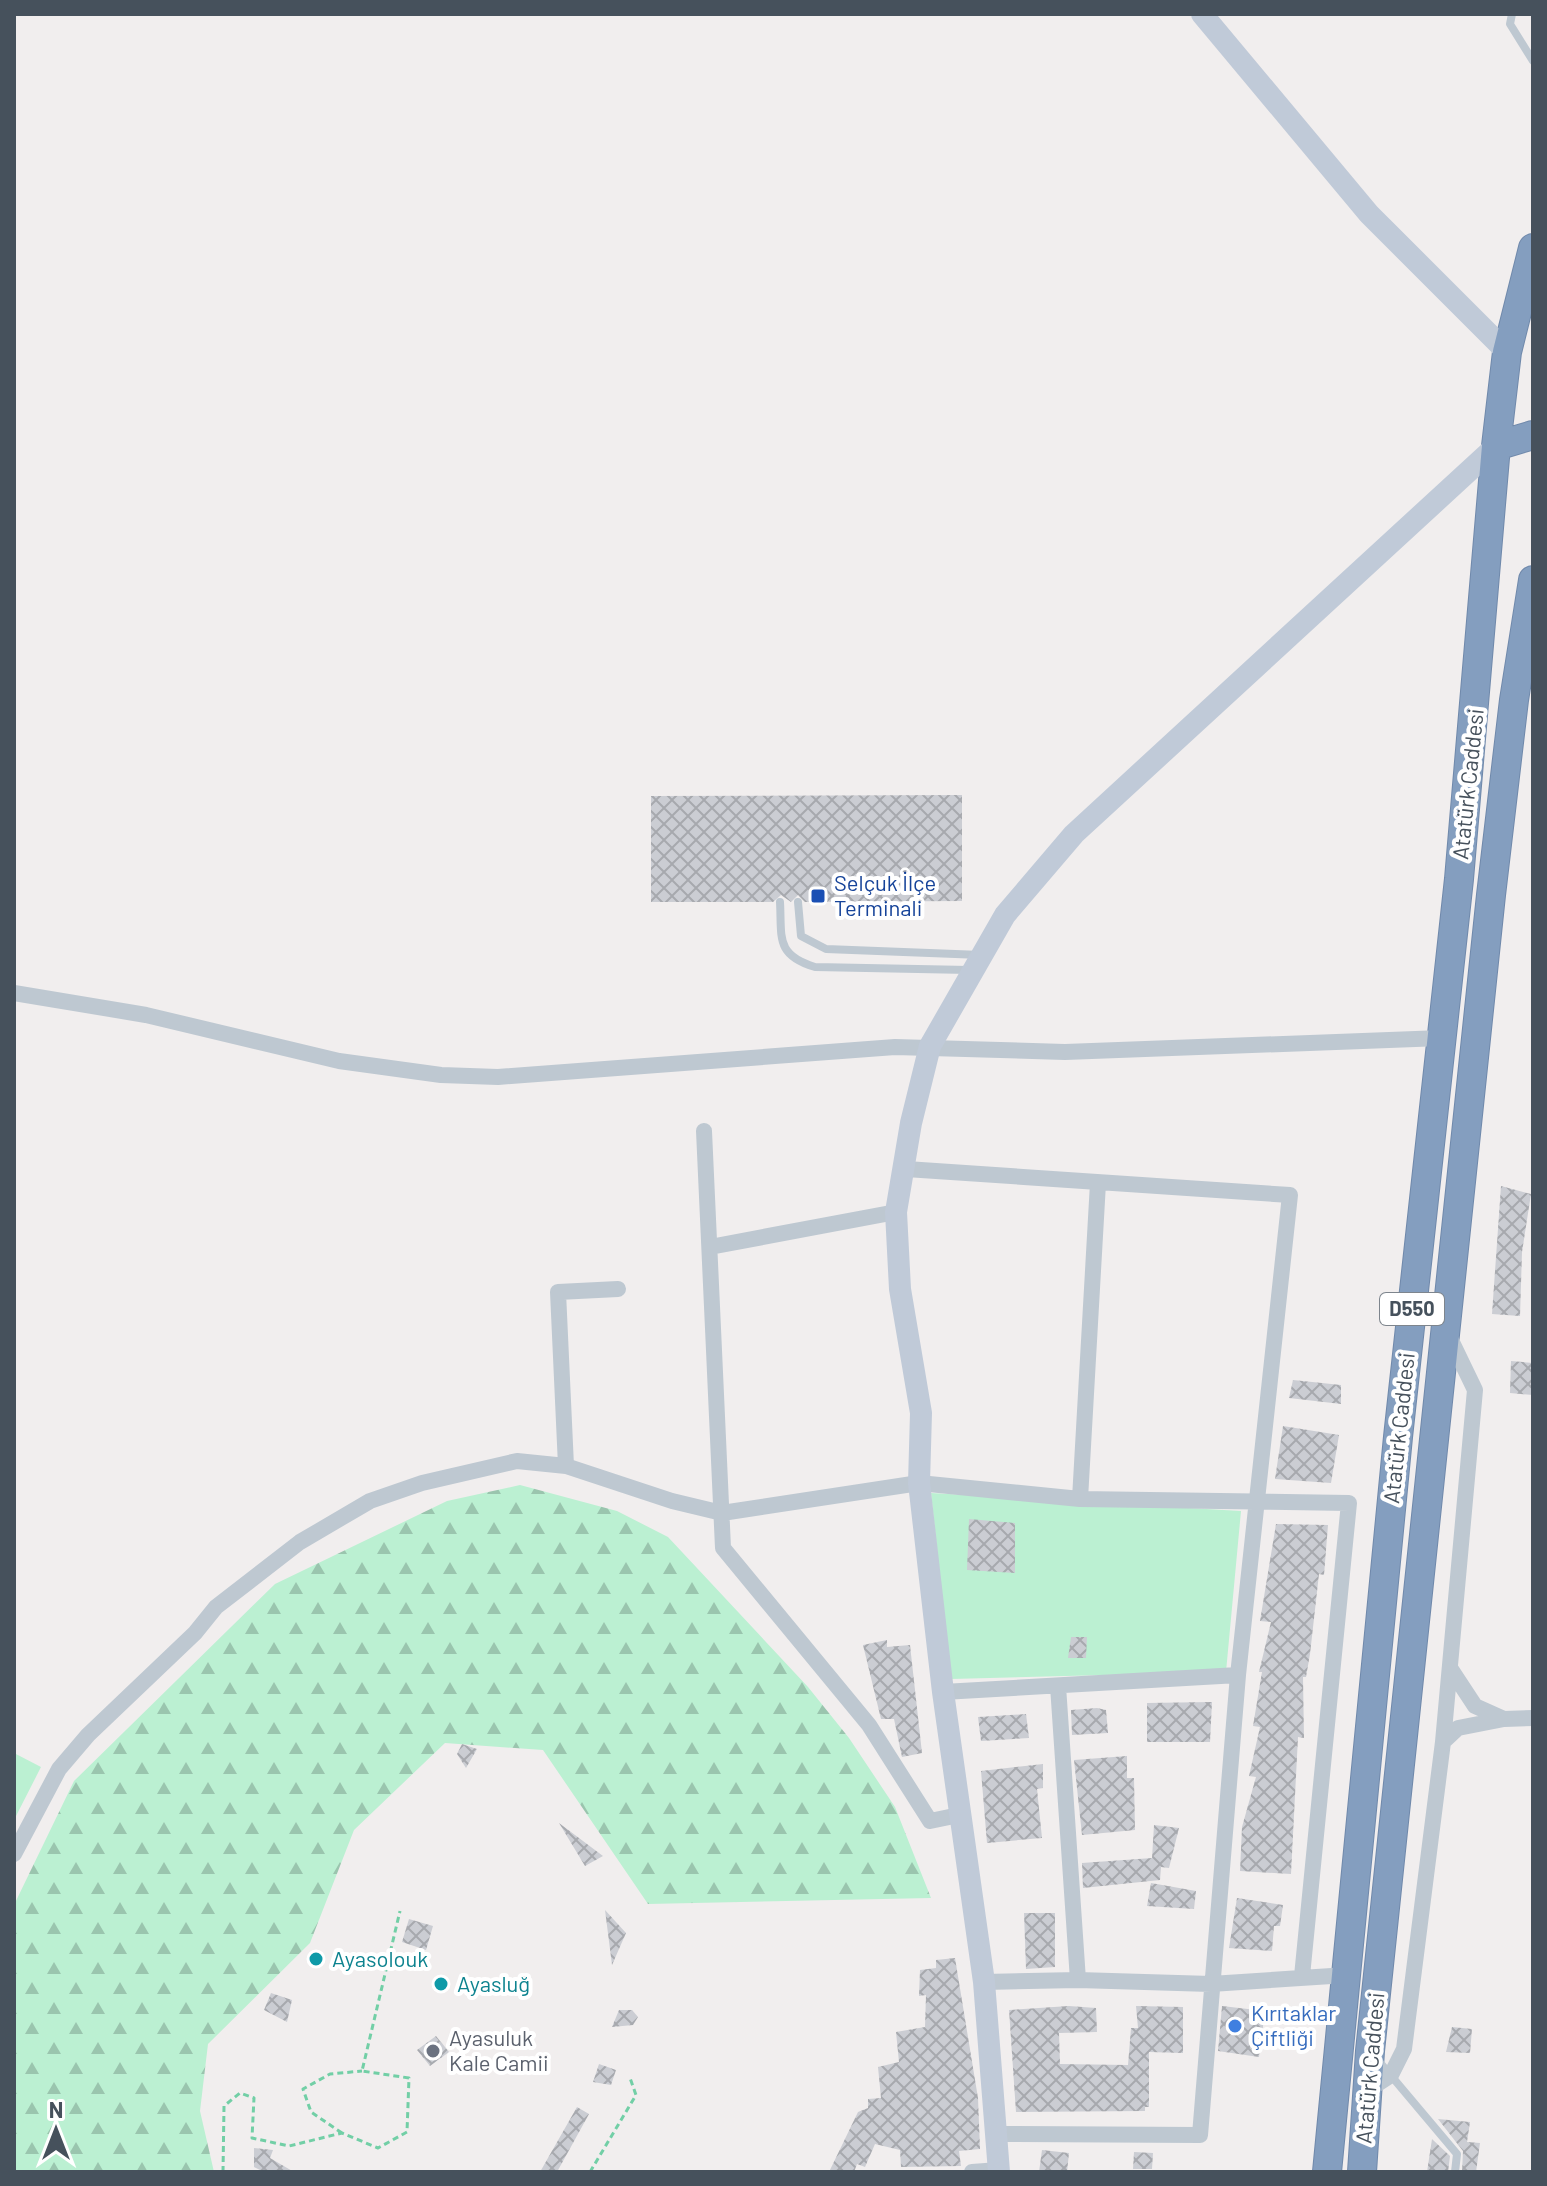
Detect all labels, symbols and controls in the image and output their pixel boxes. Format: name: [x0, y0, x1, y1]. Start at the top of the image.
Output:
street label: Atatürk Caddesi: [1446, 707, 1488, 861]
place label: Selçuk İlçe Terminali: [834, 869, 936, 920]
marker: Selçuk İlçe Terminali: [809, 887, 827, 905]
road number: D550: [1380, 1293, 1444, 1325]
street label: Atatürk Caddesi: [1377, 1351, 1419, 1505]
place label: Ayasolouk: [332, 1945, 428, 1971]
marker: Ayasolouk: [307, 1950, 325, 1968]
place label: Ayasluğ: [457, 1970, 530, 1996]
marker: Ayasluğ: [432, 1975, 450, 1993]
street label: Atatürk Caddesi: [1349, 1991, 1389, 2145]
place label: Kırıtaklar Çiftliği: [1251, 1999, 1336, 2050]
marker: Kırıtaklar Çiftliği: [1226, 2017, 1244, 2035]
place label: Ayasuluk Kale Camii: [449, 2024, 549, 2075]
marker: Ayasuluk Kale Camii: [424, 2042, 442, 2060]
north arrow: [16, 2090, 96, 2170]
text: N: [49, 2096, 63, 2122]

